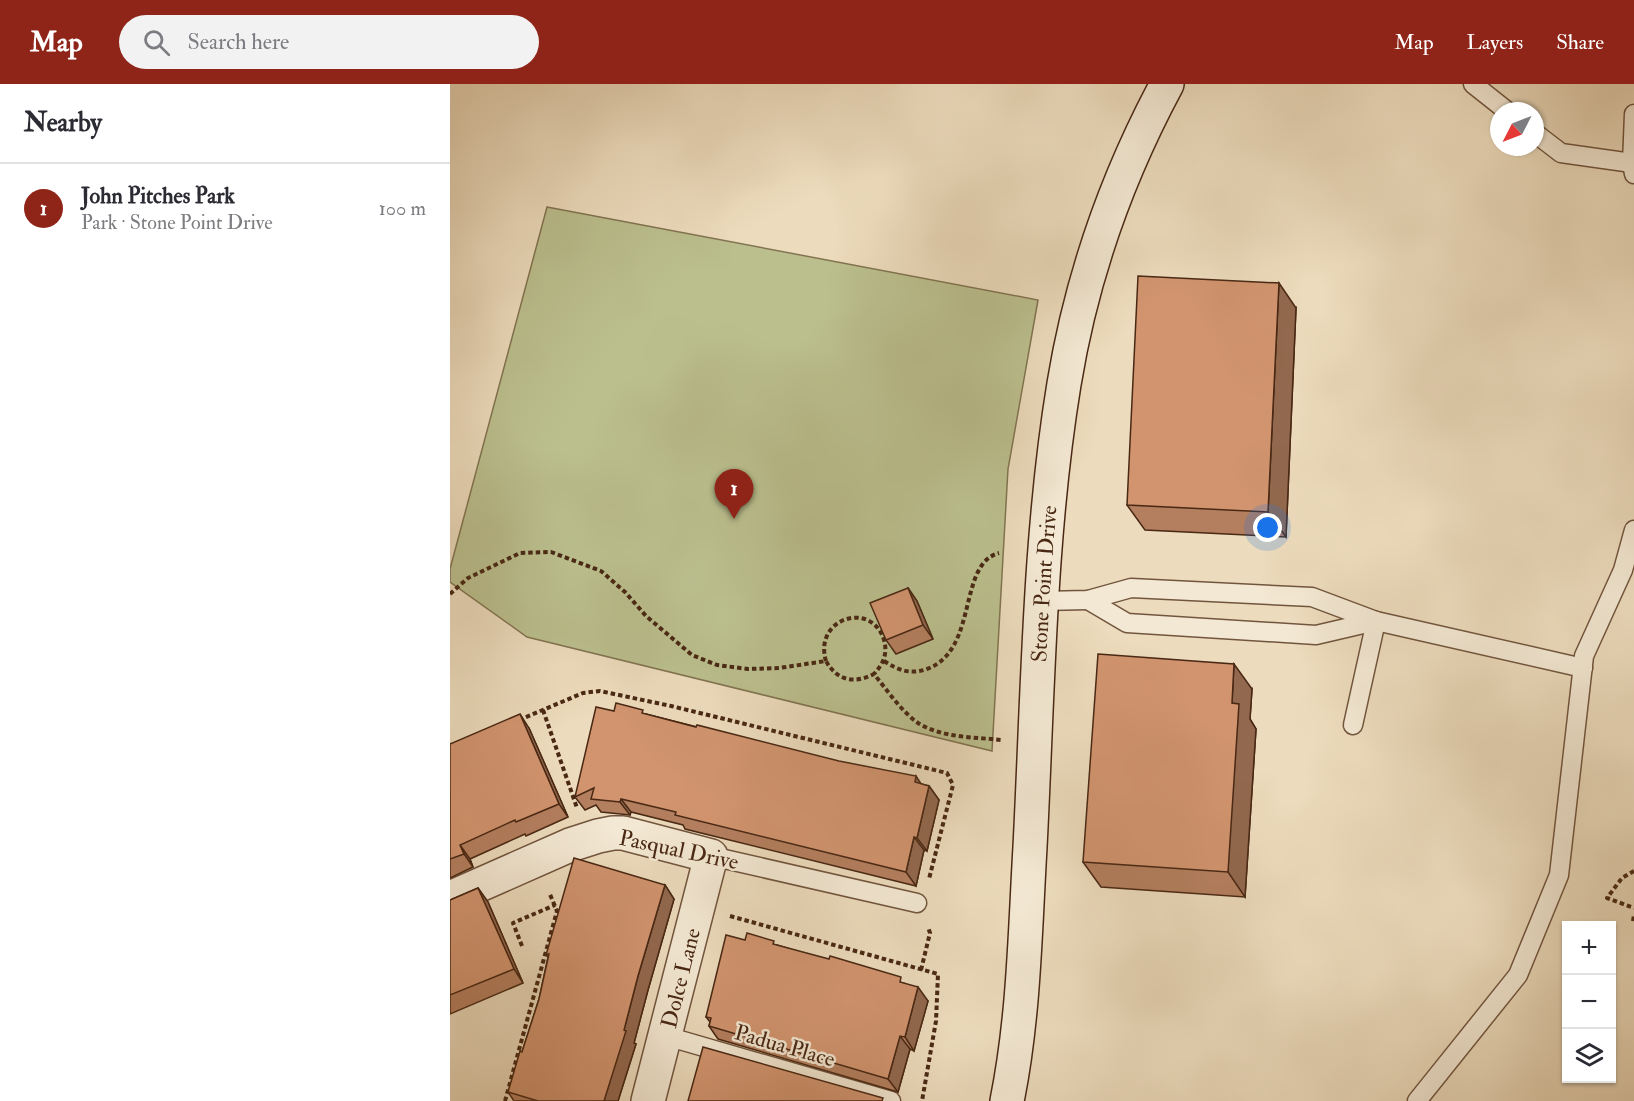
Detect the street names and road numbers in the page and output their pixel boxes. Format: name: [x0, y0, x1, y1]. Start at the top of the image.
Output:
street label: Stone Point Drive: [1025, 504, 1064, 663]
street label: Pasqual Drive: [616, 824, 741, 876]
street label: Dolce Lane: [655, 925, 707, 1031]
street label: Padua Place: [731, 1018, 838, 1074]

